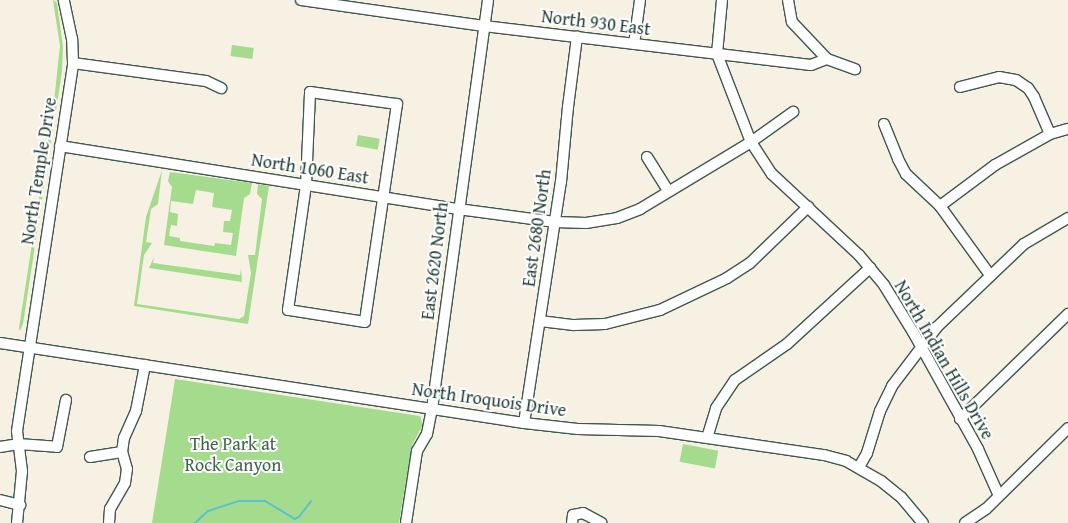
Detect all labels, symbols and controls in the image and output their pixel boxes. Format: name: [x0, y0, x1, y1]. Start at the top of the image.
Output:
street label: North 930 East: [540, 6, 652, 40]
street label: North Temple Drive: [17, 96, 61, 246]
street label: North 1060 East: [250, 149, 370, 189]
street label: East 2680 North: [518, 168, 556, 288]
street label: East 2620 North: [417, 201, 453, 321]
street label: North Indian Hills Drive: [890, 277, 998, 443]
street label: North Iroquois Drive: [410, 378, 568, 422]
park label: The Park at Rock Canyon: [185, 434, 281, 476]

